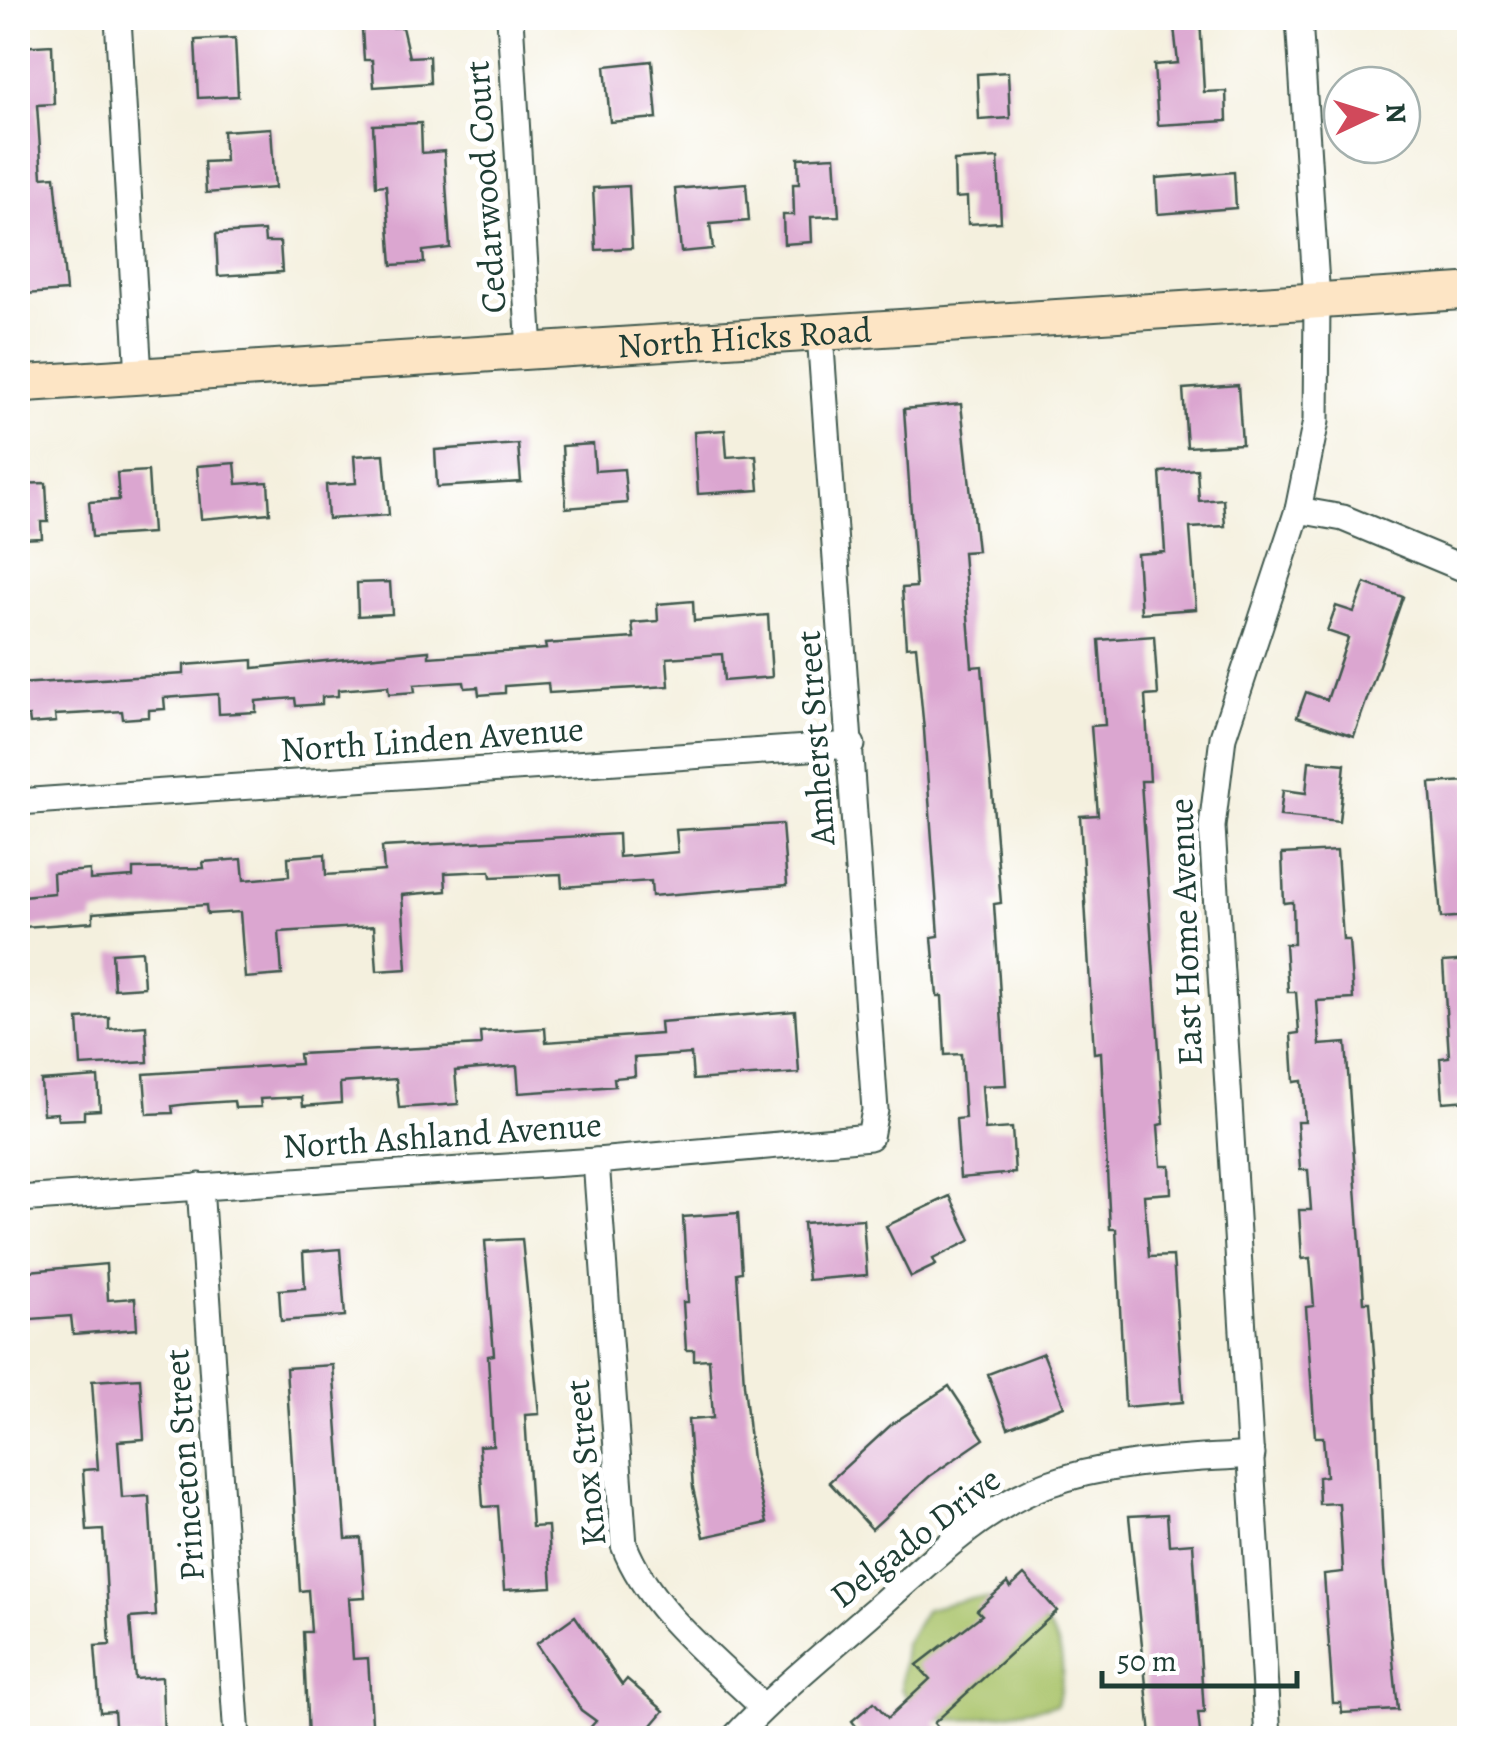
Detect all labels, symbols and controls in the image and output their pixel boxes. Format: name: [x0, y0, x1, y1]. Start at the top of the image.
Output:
street label: Cedarwood Court: [452, 59, 518, 315]
north arrow: [1322, 65, 1422, 165]
text: N: [1376, 102, 1416, 125]
street label: North Hicks Road: [616, 305, 873, 370]
street label: Amherst Street: [784, 629, 847, 848]
street label: North Linden Avenue: [279, 704, 585, 774]
street label: East Home Avenue: [1156, 797, 1214, 1067]
street label: North Ashland Avenue: [281, 1100, 603, 1170]
street label: Princeton Street: [152, 1347, 216, 1583]
street label: Knox Street: [552, 1377, 618, 1549]
street label: Delgado Drive: [820, 1455, 1010, 1619]
scale bar: [1102, 1626, 1297, 1688]
text: 50 m: [1117, 1641, 1177, 1681]

